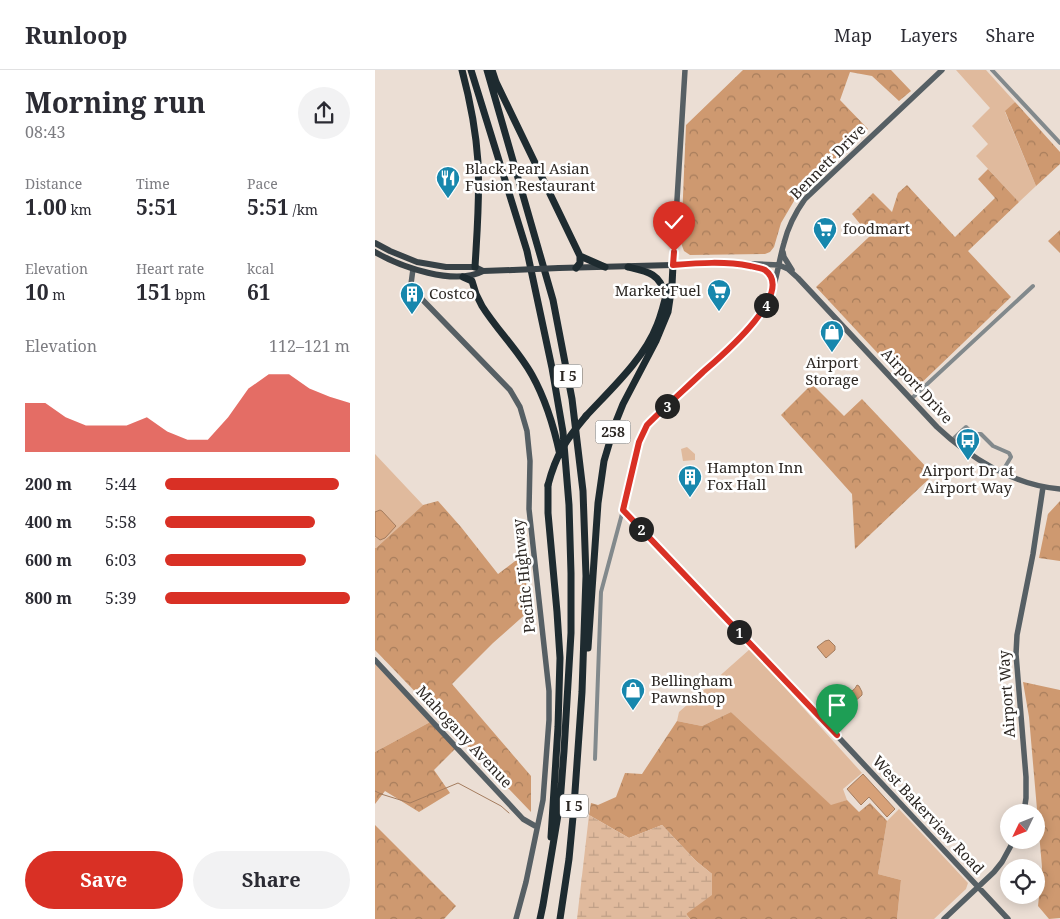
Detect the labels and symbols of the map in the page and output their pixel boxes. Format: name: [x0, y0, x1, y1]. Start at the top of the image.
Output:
street label: Bennett Drive: [785, 119, 869, 203]
place label: Black Pearl Asian Fusion Restaurant: [465, 158, 595, 195]
restaurant icon: Black Pearl Asian Fusion Restaurant: [435, 165, 461, 199]
pin: [653, 201, 695, 252]
supermarket icon: foodmart: [812, 216, 838, 250]
place label: foodmart: [843, 218, 910, 238]
supermarket icon: Market Fuel: [706, 278, 732, 312]
place label: Market Fuel: [615, 280, 701, 300]
building icon: Costco: [399, 281, 425, 315]
place label: Costco: [429, 283, 475, 303]
pin: 4: [753, 292, 779, 318]
shop icon: Airport Storage: [819, 319, 845, 353]
street label: Airport Drive: [878, 343, 958, 427]
place label: Airport Storage: [805, 352, 859, 389]
road number: I 5: [554, 364, 582, 388]
pin: 3: [655, 394, 679, 418]
road number: 258: [595, 421, 631, 444]
bus stop icon: Airport Dr at Airport Way: [955, 427, 981, 461]
place label: Hampton Inn Fox Hall: [707, 457, 803, 494]
place label: Airport Dr at Airport Way: [922, 460, 1014, 497]
building icon: Hampton Inn Fox Hall: [677, 464, 703, 498]
pin: 2: [629, 516, 653, 542]
street label: Pacific Highway: [507, 517, 539, 634]
pin: 1: [727, 620, 751, 644]
street label: Airport Way: [993, 649, 1019, 739]
place label: Bellingham Pawnshop: [651, 670, 733, 707]
shop icon: Bellingham Pawnshop: [620, 677, 646, 711]
street label: Mahogany Avenue: [412, 681, 517, 792]
pin: [816, 684, 858, 735]
street label: West Bakerview Road: [869, 751, 989, 878]
road number: I 5: [560, 794, 588, 818]
north arrow: [1000, 804, 1045, 849]

